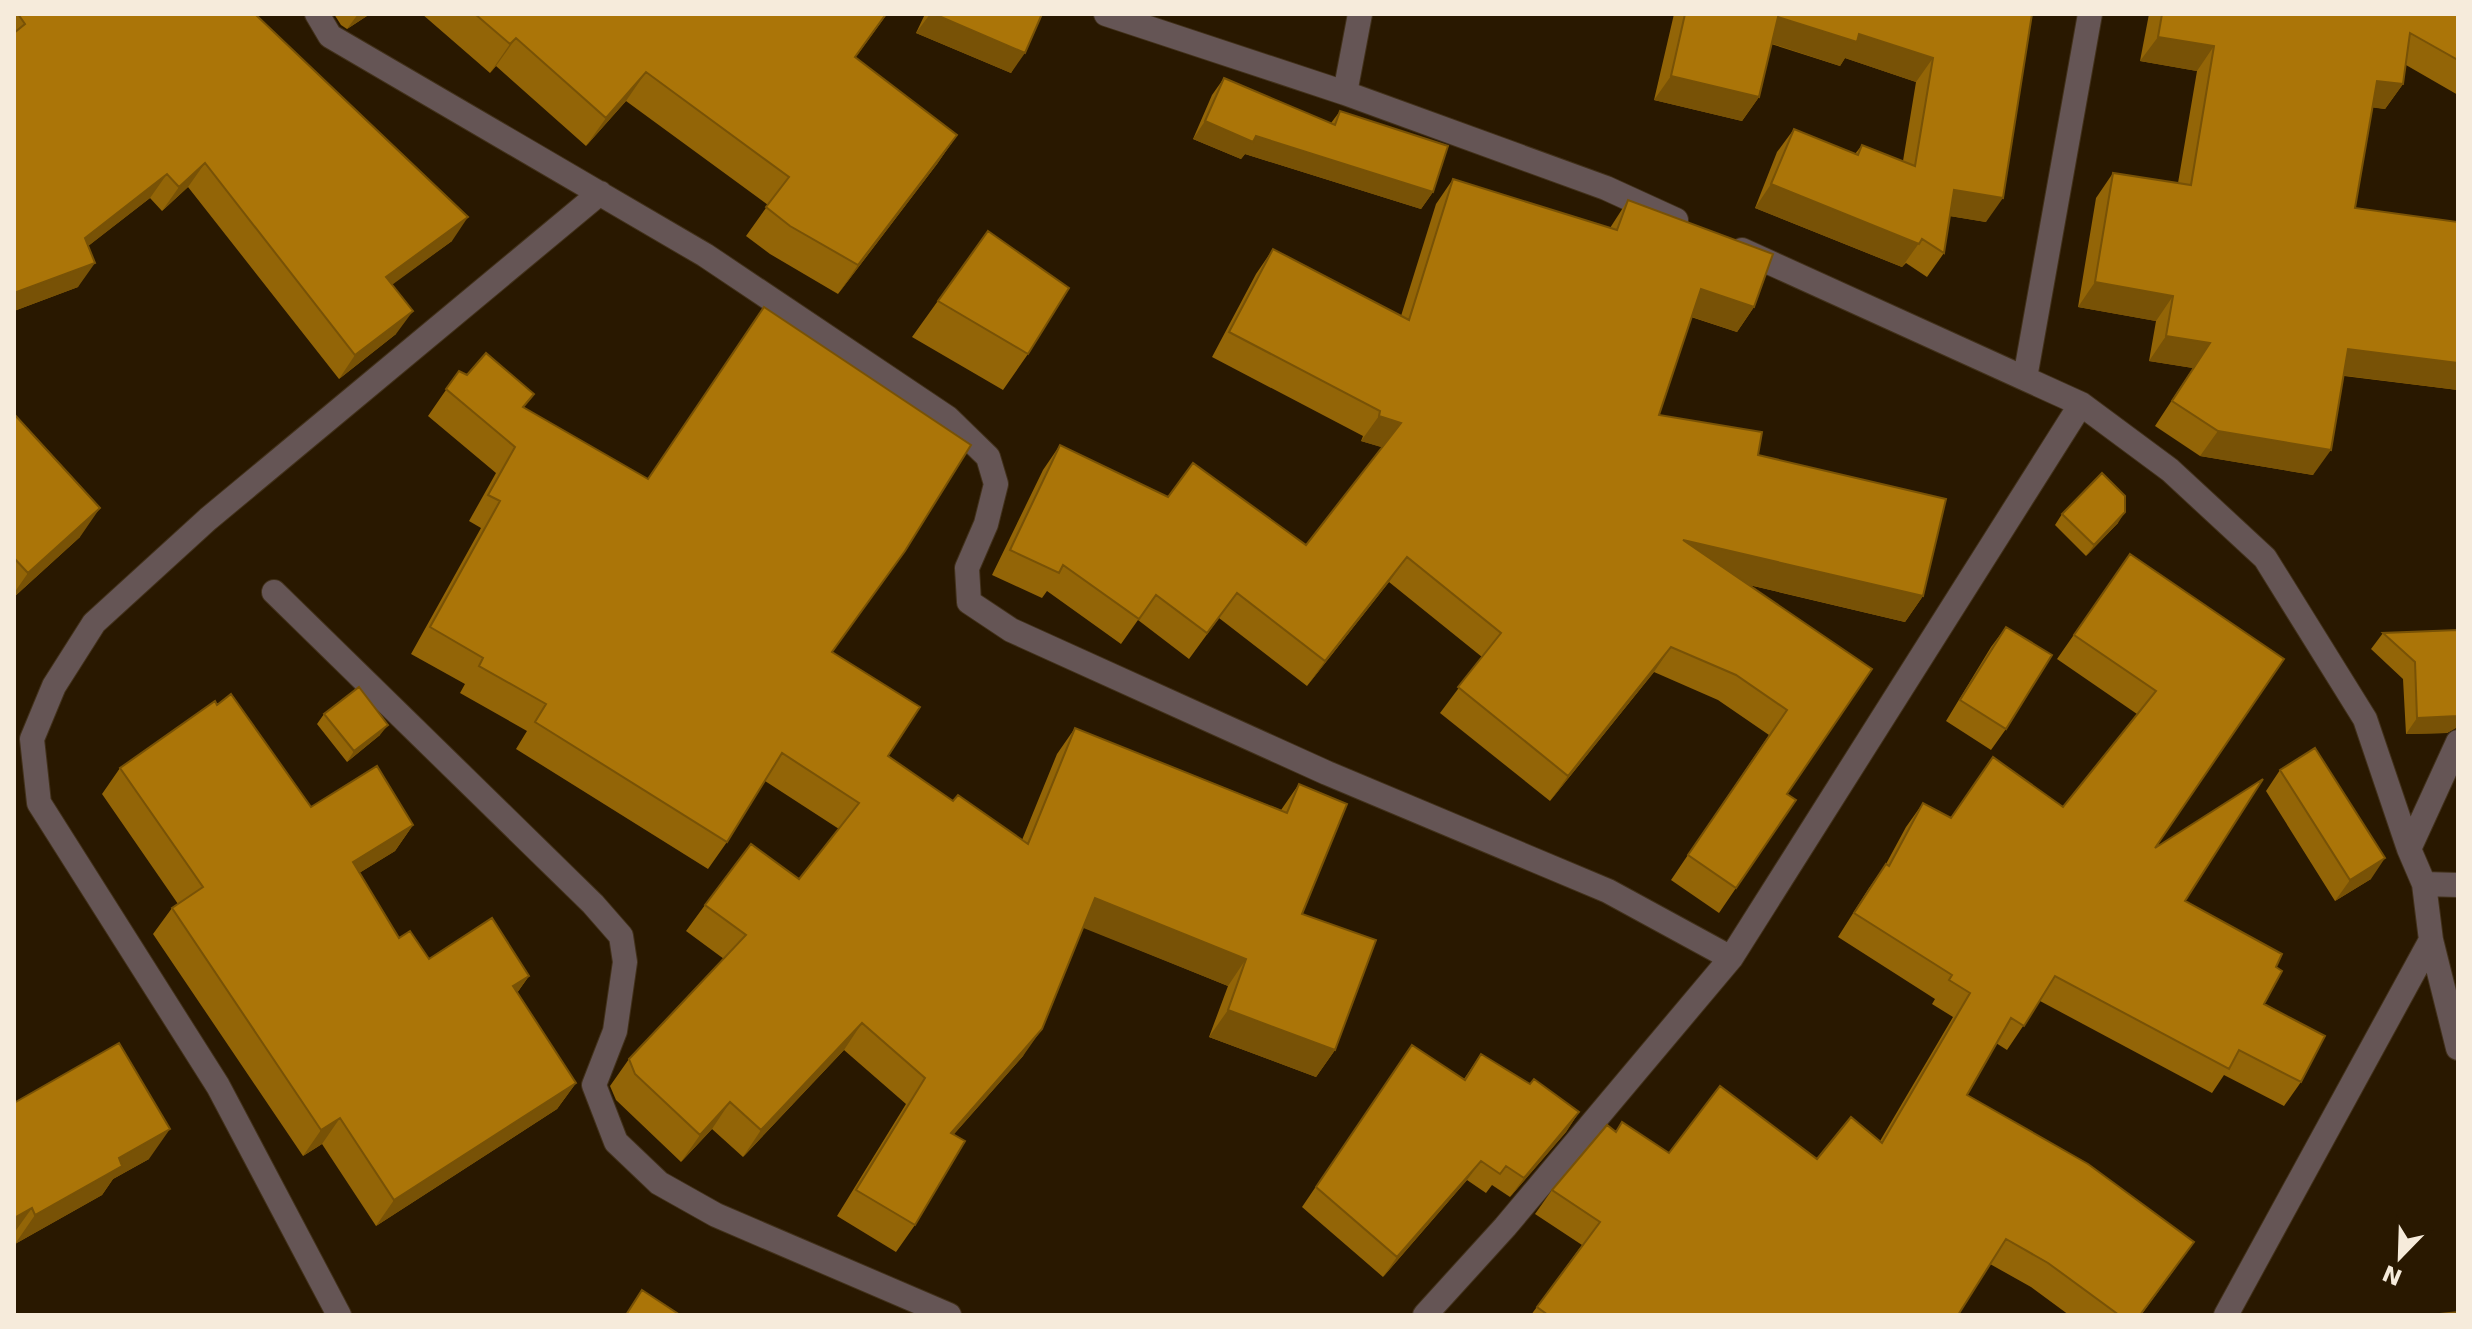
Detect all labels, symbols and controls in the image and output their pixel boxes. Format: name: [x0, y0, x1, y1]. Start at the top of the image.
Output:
north arrow: [2360, 1217, 2440, 1297]
text: N: [2379, 1260, 2406, 1290]

